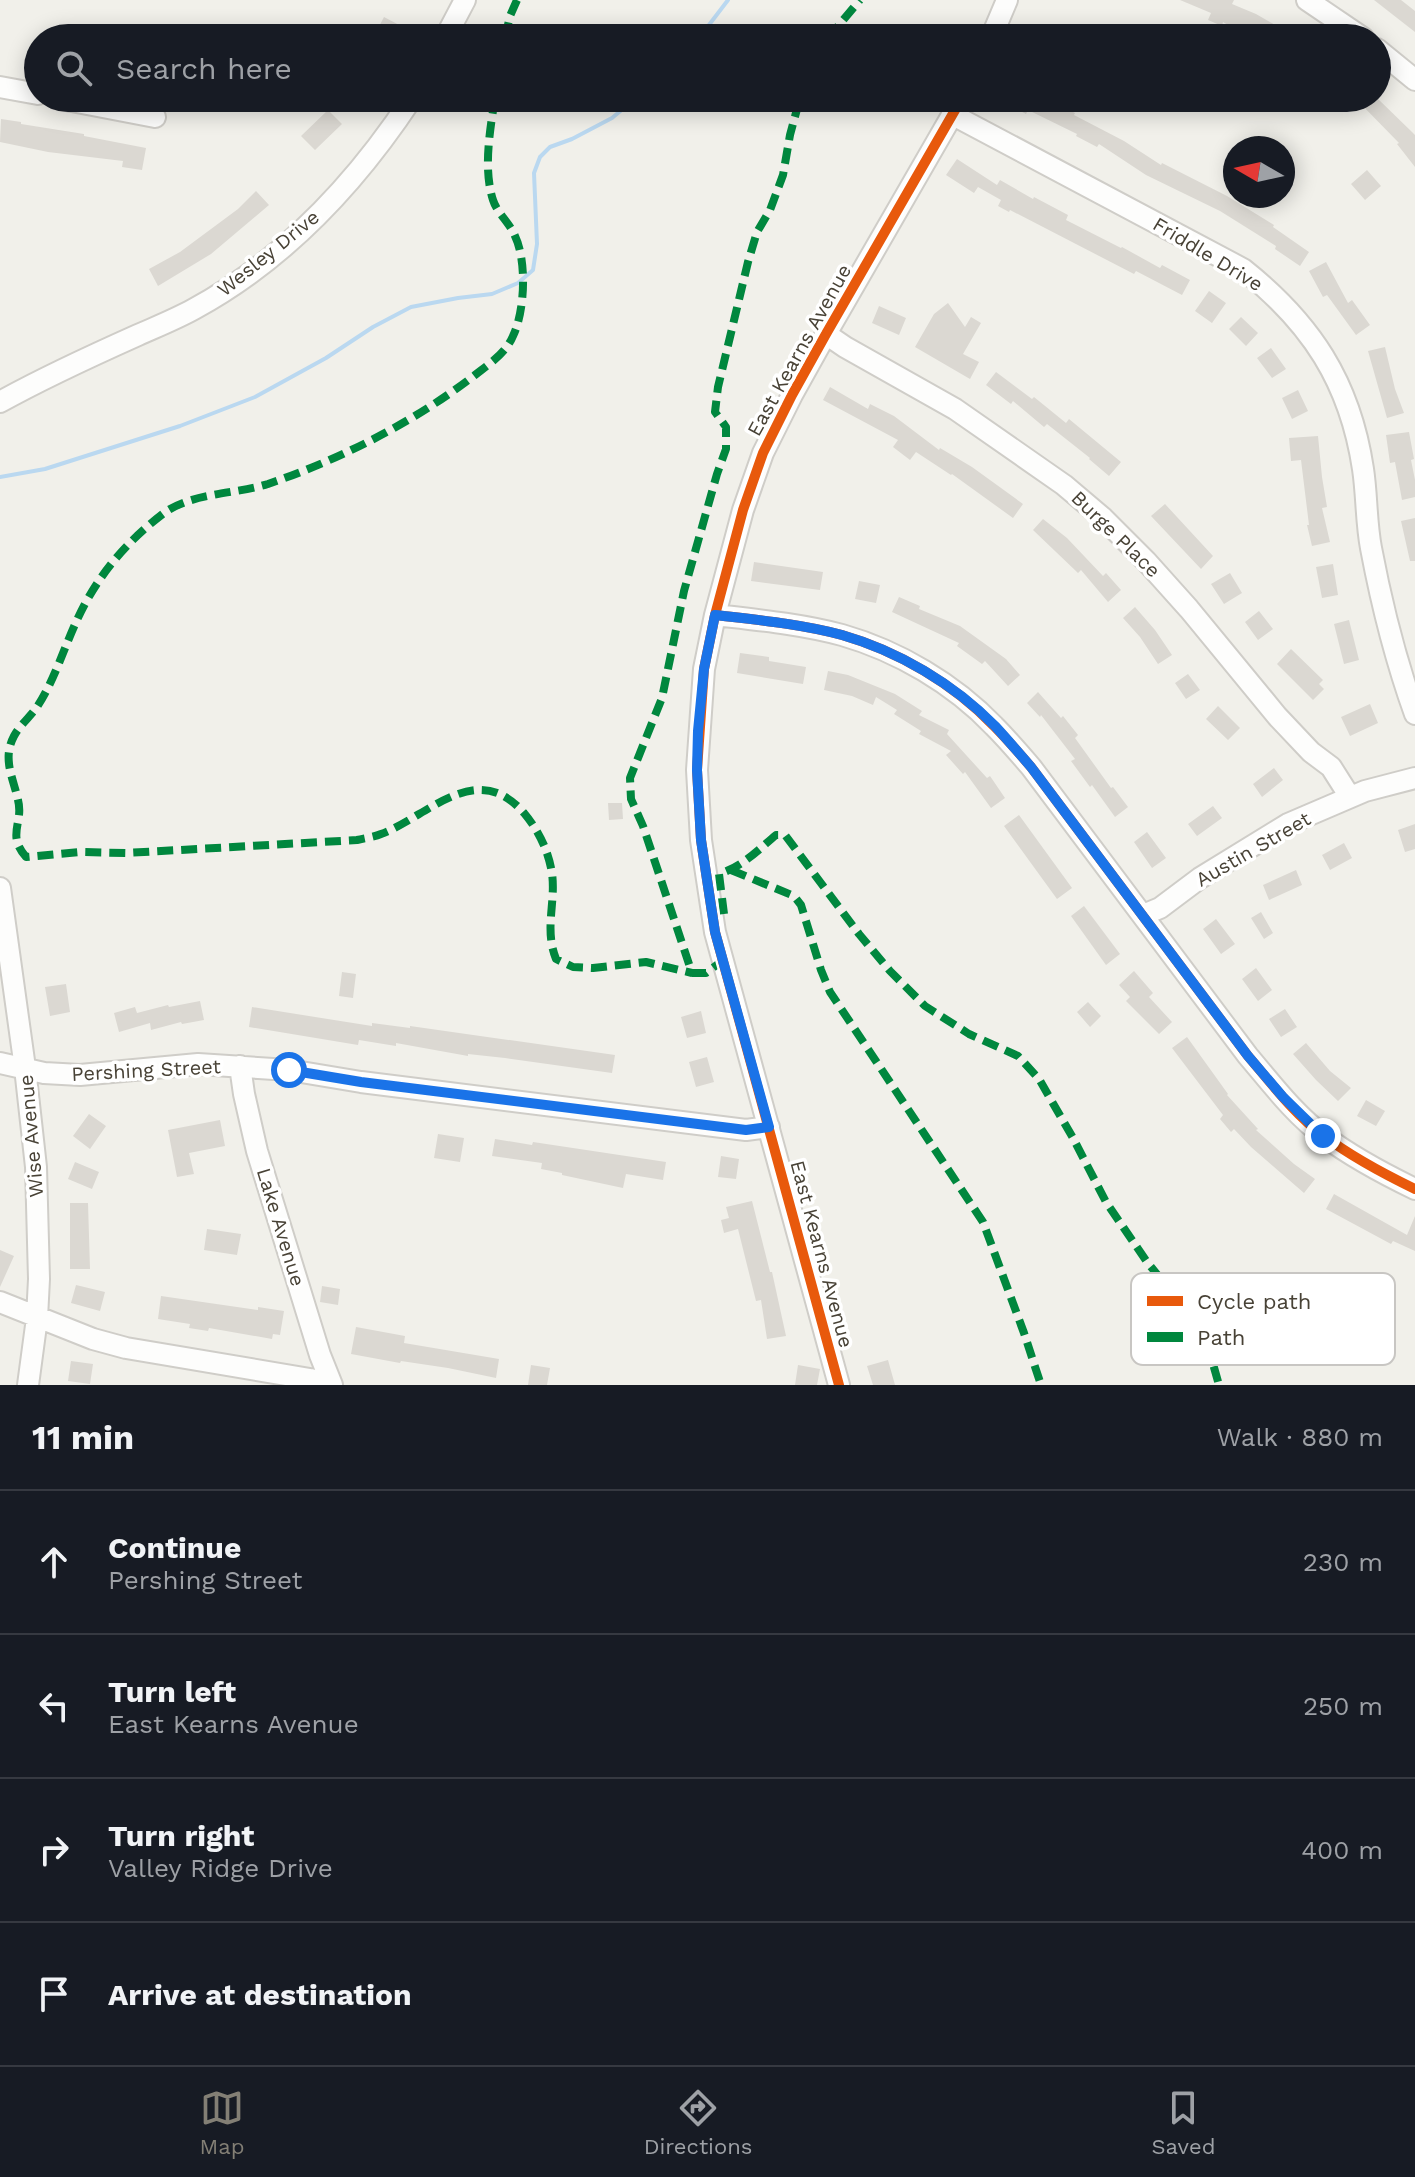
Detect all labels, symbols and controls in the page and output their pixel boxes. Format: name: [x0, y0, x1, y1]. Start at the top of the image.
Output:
search box: [24, 24, 1391, 112]
icon: search: [52, 46, 96, 90]
text: Search here: [116, 51, 292, 86]
north arrow: [1223, 136, 1295, 208]
street label: Wesley Drive: [212, 205, 324, 301]
street label: Friddle Drive: [1149, 212, 1267, 296]
street label: East Kearns Avenue: [742, 260, 856, 440]
street label: Burge Place: [1066, 486, 1166, 582]
street label: Austin Street: [1191, 806, 1315, 892]
route start: [271, 1052, 307, 1088]
street label: Pershing Street: [71, 1054, 222, 1086]
street label: Wise Avenue: [14, 1073, 48, 1199]
route end: [1305, 1118, 1341, 1154]
street label: East Kearns Avenue: [785, 1158, 859, 1350]
street label: Lake Avenue: [252, 1165, 310, 1289]
legend: [1131, 1273, 1395, 1365]
text: Cycle path: [1197, 1289, 1311, 1314]
text: Path: [1197, 1325, 1245, 1350]
text: 11 min: [32, 1417, 134, 1457]
text: Walk · 880 m: [1217, 1422, 1383, 1452]
text: Continue: [108, 1530, 241, 1565]
icon: ahead: [32, 1540, 76, 1584]
text: 230 m: [1303, 1547, 1383, 1577]
text: Pershing Street: [108, 1565, 302, 1595]
text: Turn left: [108, 1674, 236, 1709]
icon: left: [32, 1684, 76, 1728]
text: 250 m: [1303, 1691, 1383, 1721]
text: East Kearns Avenue: [108, 1709, 359, 1739]
text: Turn right: [108, 1818, 254, 1853]
icon: right: [32, 1828, 76, 1872]
text: 400 m: [1301, 1835, 1383, 1865]
text: Valley Ridge Drive: [108, 1853, 333, 1883]
icon: arrive: [32, 1972, 76, 2016]
text: Arrive at destination: [108, 1977, 412, 2012]
tab: Map: [200, 2086, 244, 2159]
tab: Directions: [644, 2086, 752, 2159]
tab: Saved: [1152, 2086, 1215, 2159]

